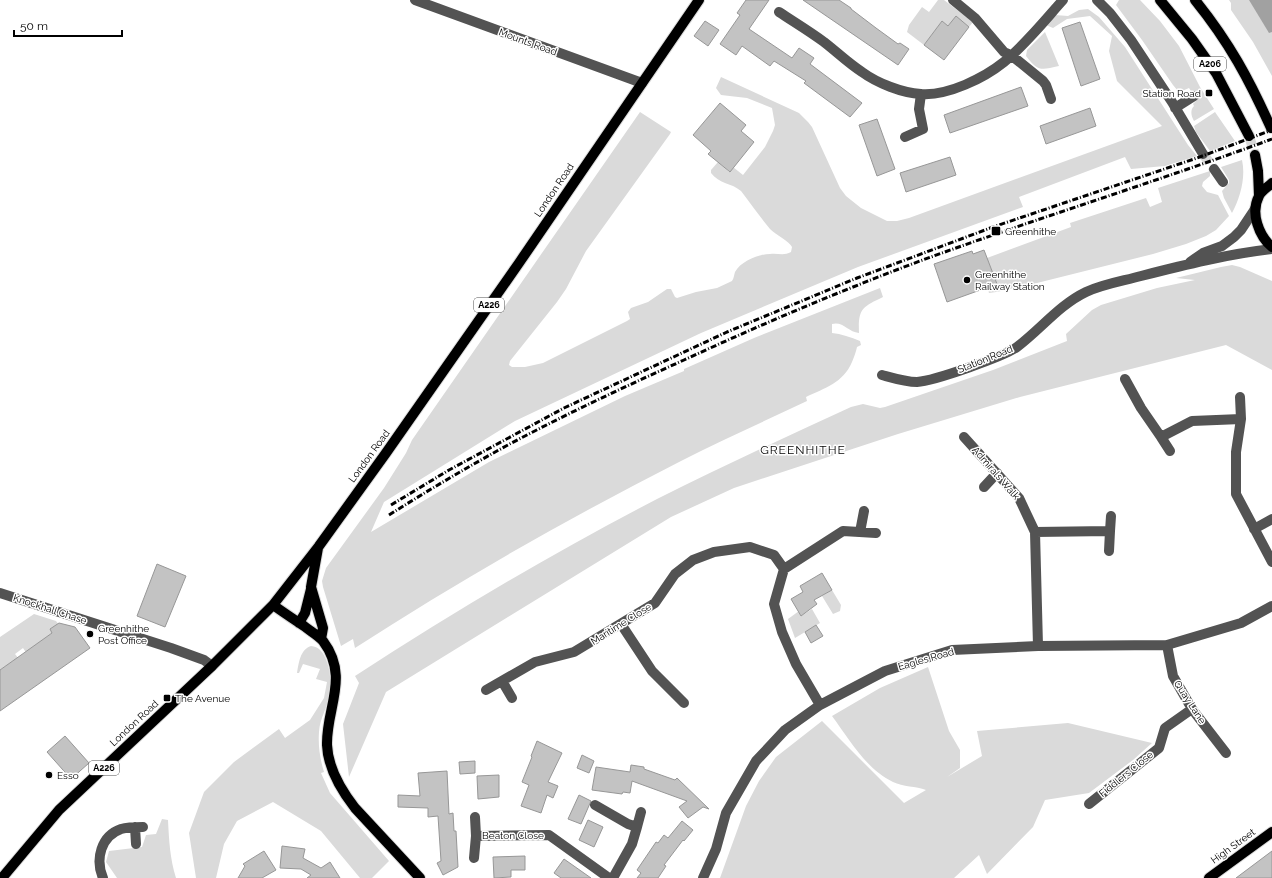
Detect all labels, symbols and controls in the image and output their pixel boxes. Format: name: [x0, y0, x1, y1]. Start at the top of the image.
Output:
scale bar: [14, 12, 122, 38]
text: 50 m: [20, 19, 48, 33]
street label: Mounts Road: [497, 26, 559, 58]
road number: A206: [1194, 57, 1226, 71]
place label: Station Road: [1142, 88, 1201, 99]
marker: Station Road: [1204, 88, 1214, 98]
street label: London Road: [532, 161, 576, 219]
marker: Greenhithe: [990, 225, 1002, 237]
place label: Greenhithe: [1005, 226, 1056, 237]
place label: Greenhithe Railway Station: [975, 269, 1045, 292]
marker: Greenhithe Railway Station: [962, 275, 972, 285]
road number: A226: [474, 298, 504, 312]
street label: Station Road: [956, 343, 1014, 375]
street label: London Road: [346, 428, 392, 484]
district label: GREENHITHE: [760, 443, 846, 457]
street label: Admirals Walk: [970, 444, 1022, 502]
street label: Knockhall Chase: [12, 592, 88, 626]
street label: Maritime Close: [589, 601, 653, 647]
place label: Greenhithe Post Office: [98, 623, 149, 646]
marker: Greenhithe Post Office: [85, 629, 95, 639]
street label: Eagles Road: [897, 646, 955, 672]
street label: Quay Lane: [1172, 678, 1208, 726]
marker: The Avenue: [162, 693, 172, 703]
place label: The Avenue: [175, 693, 230, 704]
street label: London Road: [108, 698, 160, 748]
street label: Fiddlers Close: [1097, 749, 1155, 799]
road number: A226: [89, 761, 119, 775]
marker: Esso: [44, 770, 54, 780]
place label: Esso: [57, 770, 79, 781]
street label: High Street: [1209, 826, 1258, 866]
street label: Beaton Close: [482, 830, 544, 841]

